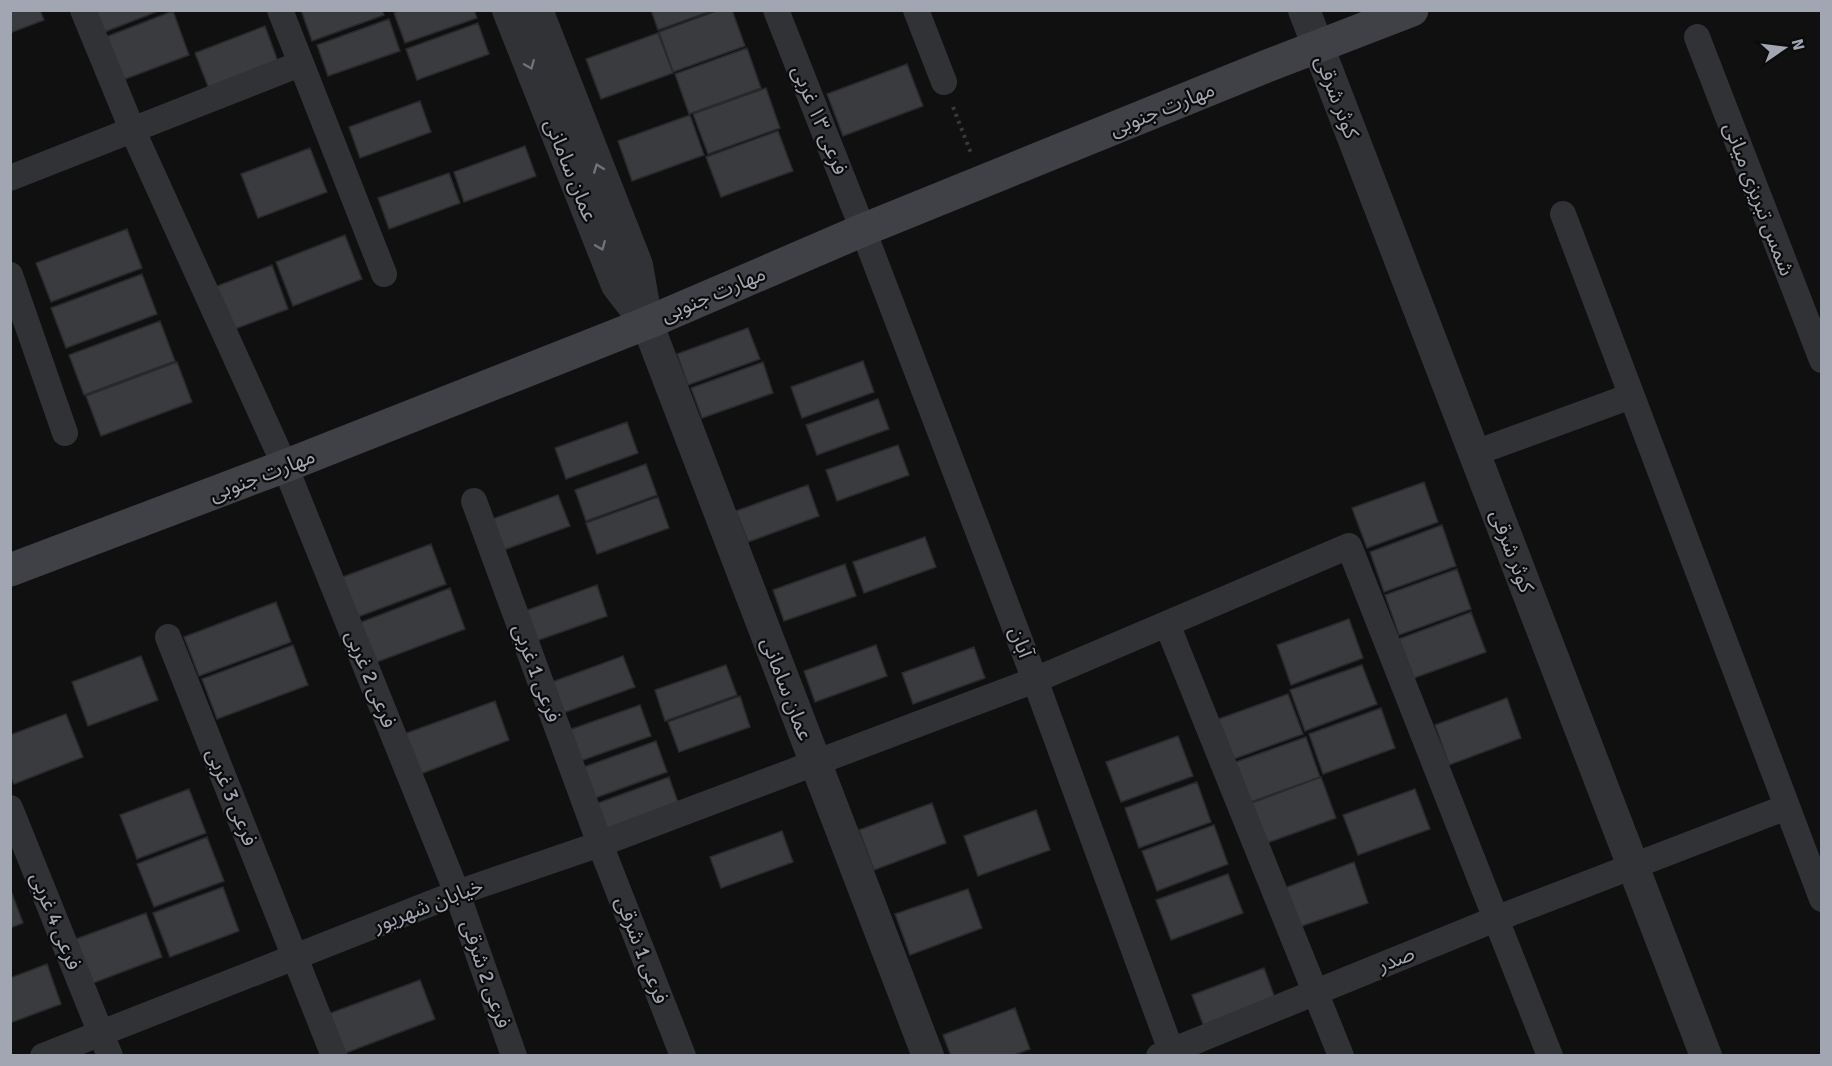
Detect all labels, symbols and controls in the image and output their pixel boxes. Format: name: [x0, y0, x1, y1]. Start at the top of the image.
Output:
north arrow: [1754, 18, 1814, 78]
text: N: [1787, 37, 1809, 52]
street label: کوثر شرقی: [1309, 52, 1365, 142]
one-way arrow: [522, 59, 535, 70]
street label: فرعی ۱۳ غربی: [786, 61, 854, 179]
street label: مهارت جنوبی: [1105, 76, 1219, 142]
street label: عمان سامانی: [539, 115, 603, 225]
street label: شمس تبریزی میانی: [1718, 119, 1800, 279]
one-way arrow: [593, 163, 606, 173]
one-way arrow: [594, 240, 607, 251]
street label: مهارت جنوبی: [657, 260, 769, 328]
street label: مهارت جنوبی: [205, 443, 319, 507]
street label: کوثر شرقی: [1484, 506, 1540, 596]
street label: فرعی 1 غربی: [507, 620, 567, 726]
street label: آبان: [1003, 623, 1039, 662]
street label: فرعی 2 غربی: [340, 626, 402, 732]
street label: عمان سامانی: [755, 634, 819, 744]
street label: فرعی 3 غربی: [201, 744, 263, 850]
street label: فرعی 4 غربی: [25, 868, 87, 974]
street label: خیابان شهریور: [368, 872, 487, 938]
street label: فرعی 1 شرقی: [610, 893, 674, 1007]
street label: فرعی 2 شرقی: [455, 916, 517, 1032]
street label: صدر: [1373, 940, 1418, 979]

